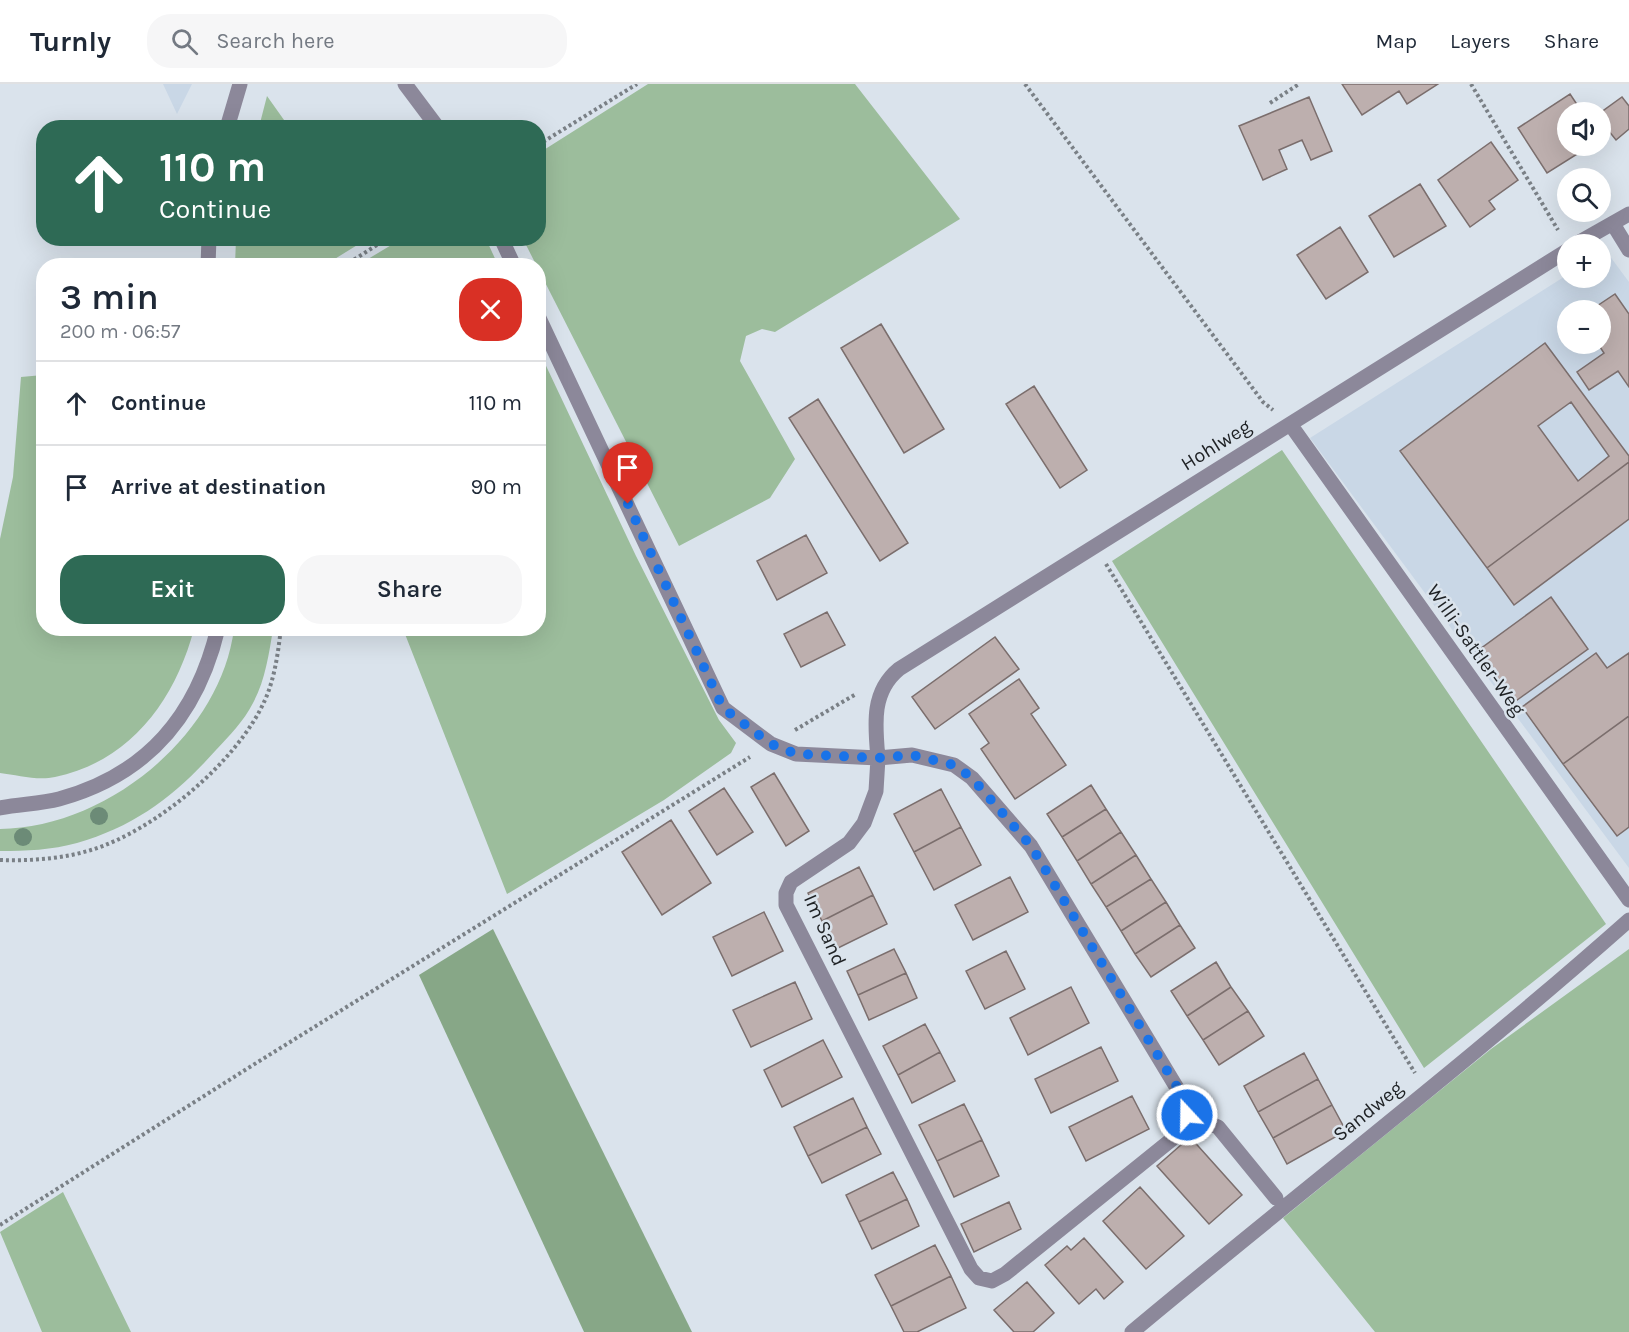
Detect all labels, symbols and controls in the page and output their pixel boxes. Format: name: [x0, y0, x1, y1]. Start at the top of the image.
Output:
search box: [147, 14, 567, 68]
text: Turnly: [30, 25, 111, 58]
icon: search: [168, 25, 201, 58]
text: Search here: [216, 28, 335, 54]
text: Map: [1375, 29, 1417, 53]
text: Layers: [1450, 29, 1511, 53]
text: Share: [1544, 29, 1599, 53]
map controls: [1557, 102, 1611, 354]
button: sound: [1557, 102, 1611, 156]
text: 110 m: [159, 142, 266, 192]
icon: ahead: [60, 144, 138, 222]
button: search: [1557, 168, 1611, 222]
text: Continue: [159, 193, 271, 225]
button: +: [1557, 234, 1611, 288]
text: 3 min: [60, 276, 159, 318]
button: close: [459, 278, 522, 341]
button: −: [1557, 300, 1611, 354]
text: 200 m · 06:57: [60, 320, 180, 343]
icon: ahead: [60, 387, 93, 420]
text: Continue: [111, 390, 206, 416]
text: 110 m: [469, 390, 522, 416]
street label: Hohlweg: [1177, 415, 1255, 475]
pin: [602, 442, 653, 504]
icon: arrive: [611, 451, 644, 484]
icon: arrive: [60, 471, 93, 504]
text: Arrive at destination: [111, 474, 326, 500]
text: 90 m: [470, 474, 522, 500]
button: Exit: [60, 555, 285, 624]
button: Share: [297, 555, 522, 624]
street label: Willi-Sattler-Weg: [1422, 580, 1530, 720]
street label: Im Sand: [799, 891, 851, 969]
street label: Sandweg: [1328, 1076, 1408, 1146]
position arrow: [1155, 1083, 1219, 1147]

